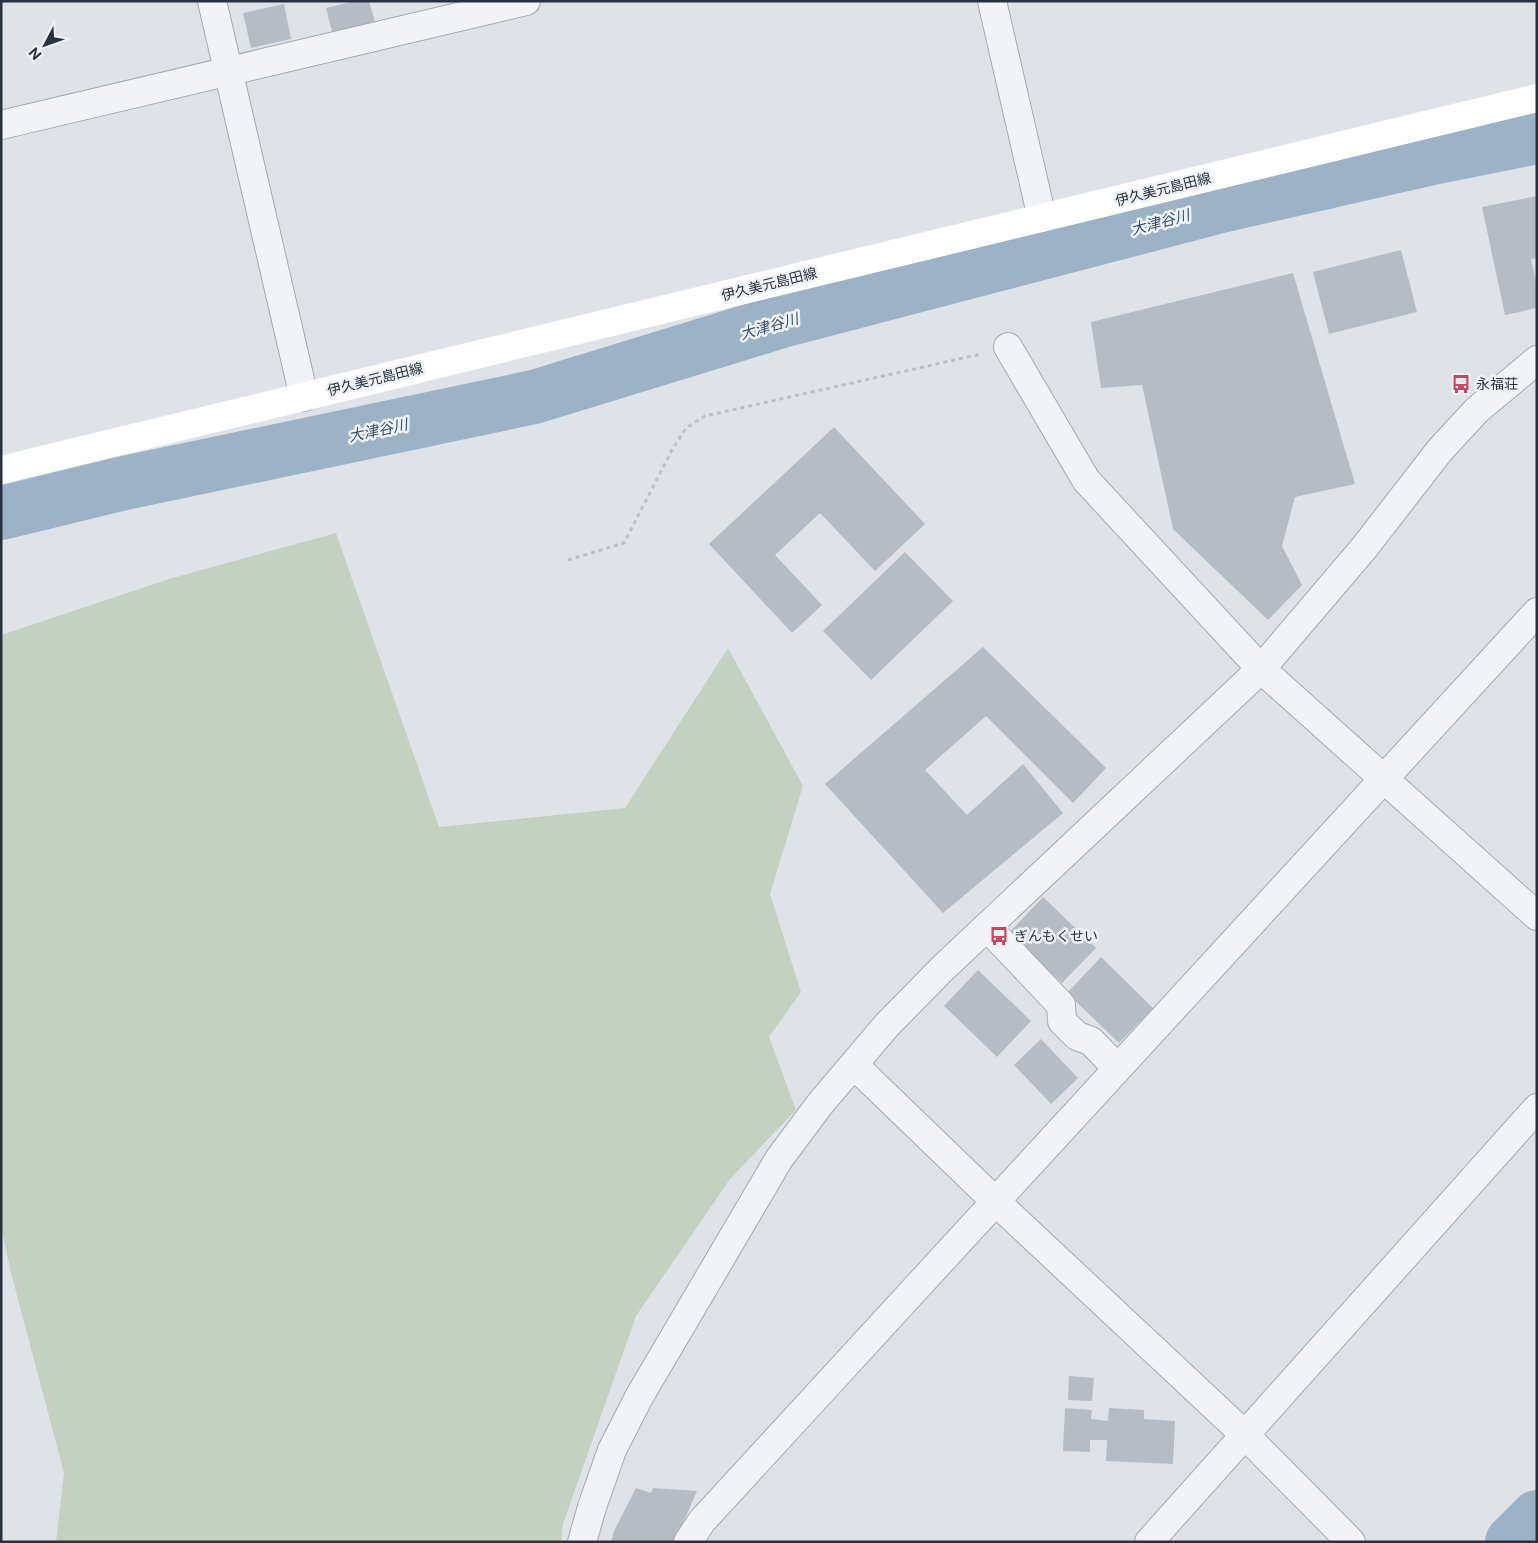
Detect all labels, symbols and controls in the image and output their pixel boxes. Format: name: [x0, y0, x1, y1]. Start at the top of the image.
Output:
north arrow: [20, 20, 70, 70]
text: N: [26, 44, 45, 63]
street label: 伊久美元島田線: [1114, 169, 1212, 209]
water label: 大津谷川: [1129, 206, 1193, 238]
street label: 伊久美元島田線: [720, 264, 818, 304]
water label: 大津谷川: [738, 309, 802, 342]
street label: 伊久美元島田線: [326, 359, 424, 399]
bus stop icon: 永福荘: [1450, 373, 1472, 395]
place label: 永福荘: [1476, 376, 1518, 392]
water label: 大津谷川: [347, 415, 411, 445]
bus stop icon: ぎんもくせい: [988, 925, 1010, 947]
place label: ぎんもくせい: [1014, 928, 1098, 944]

